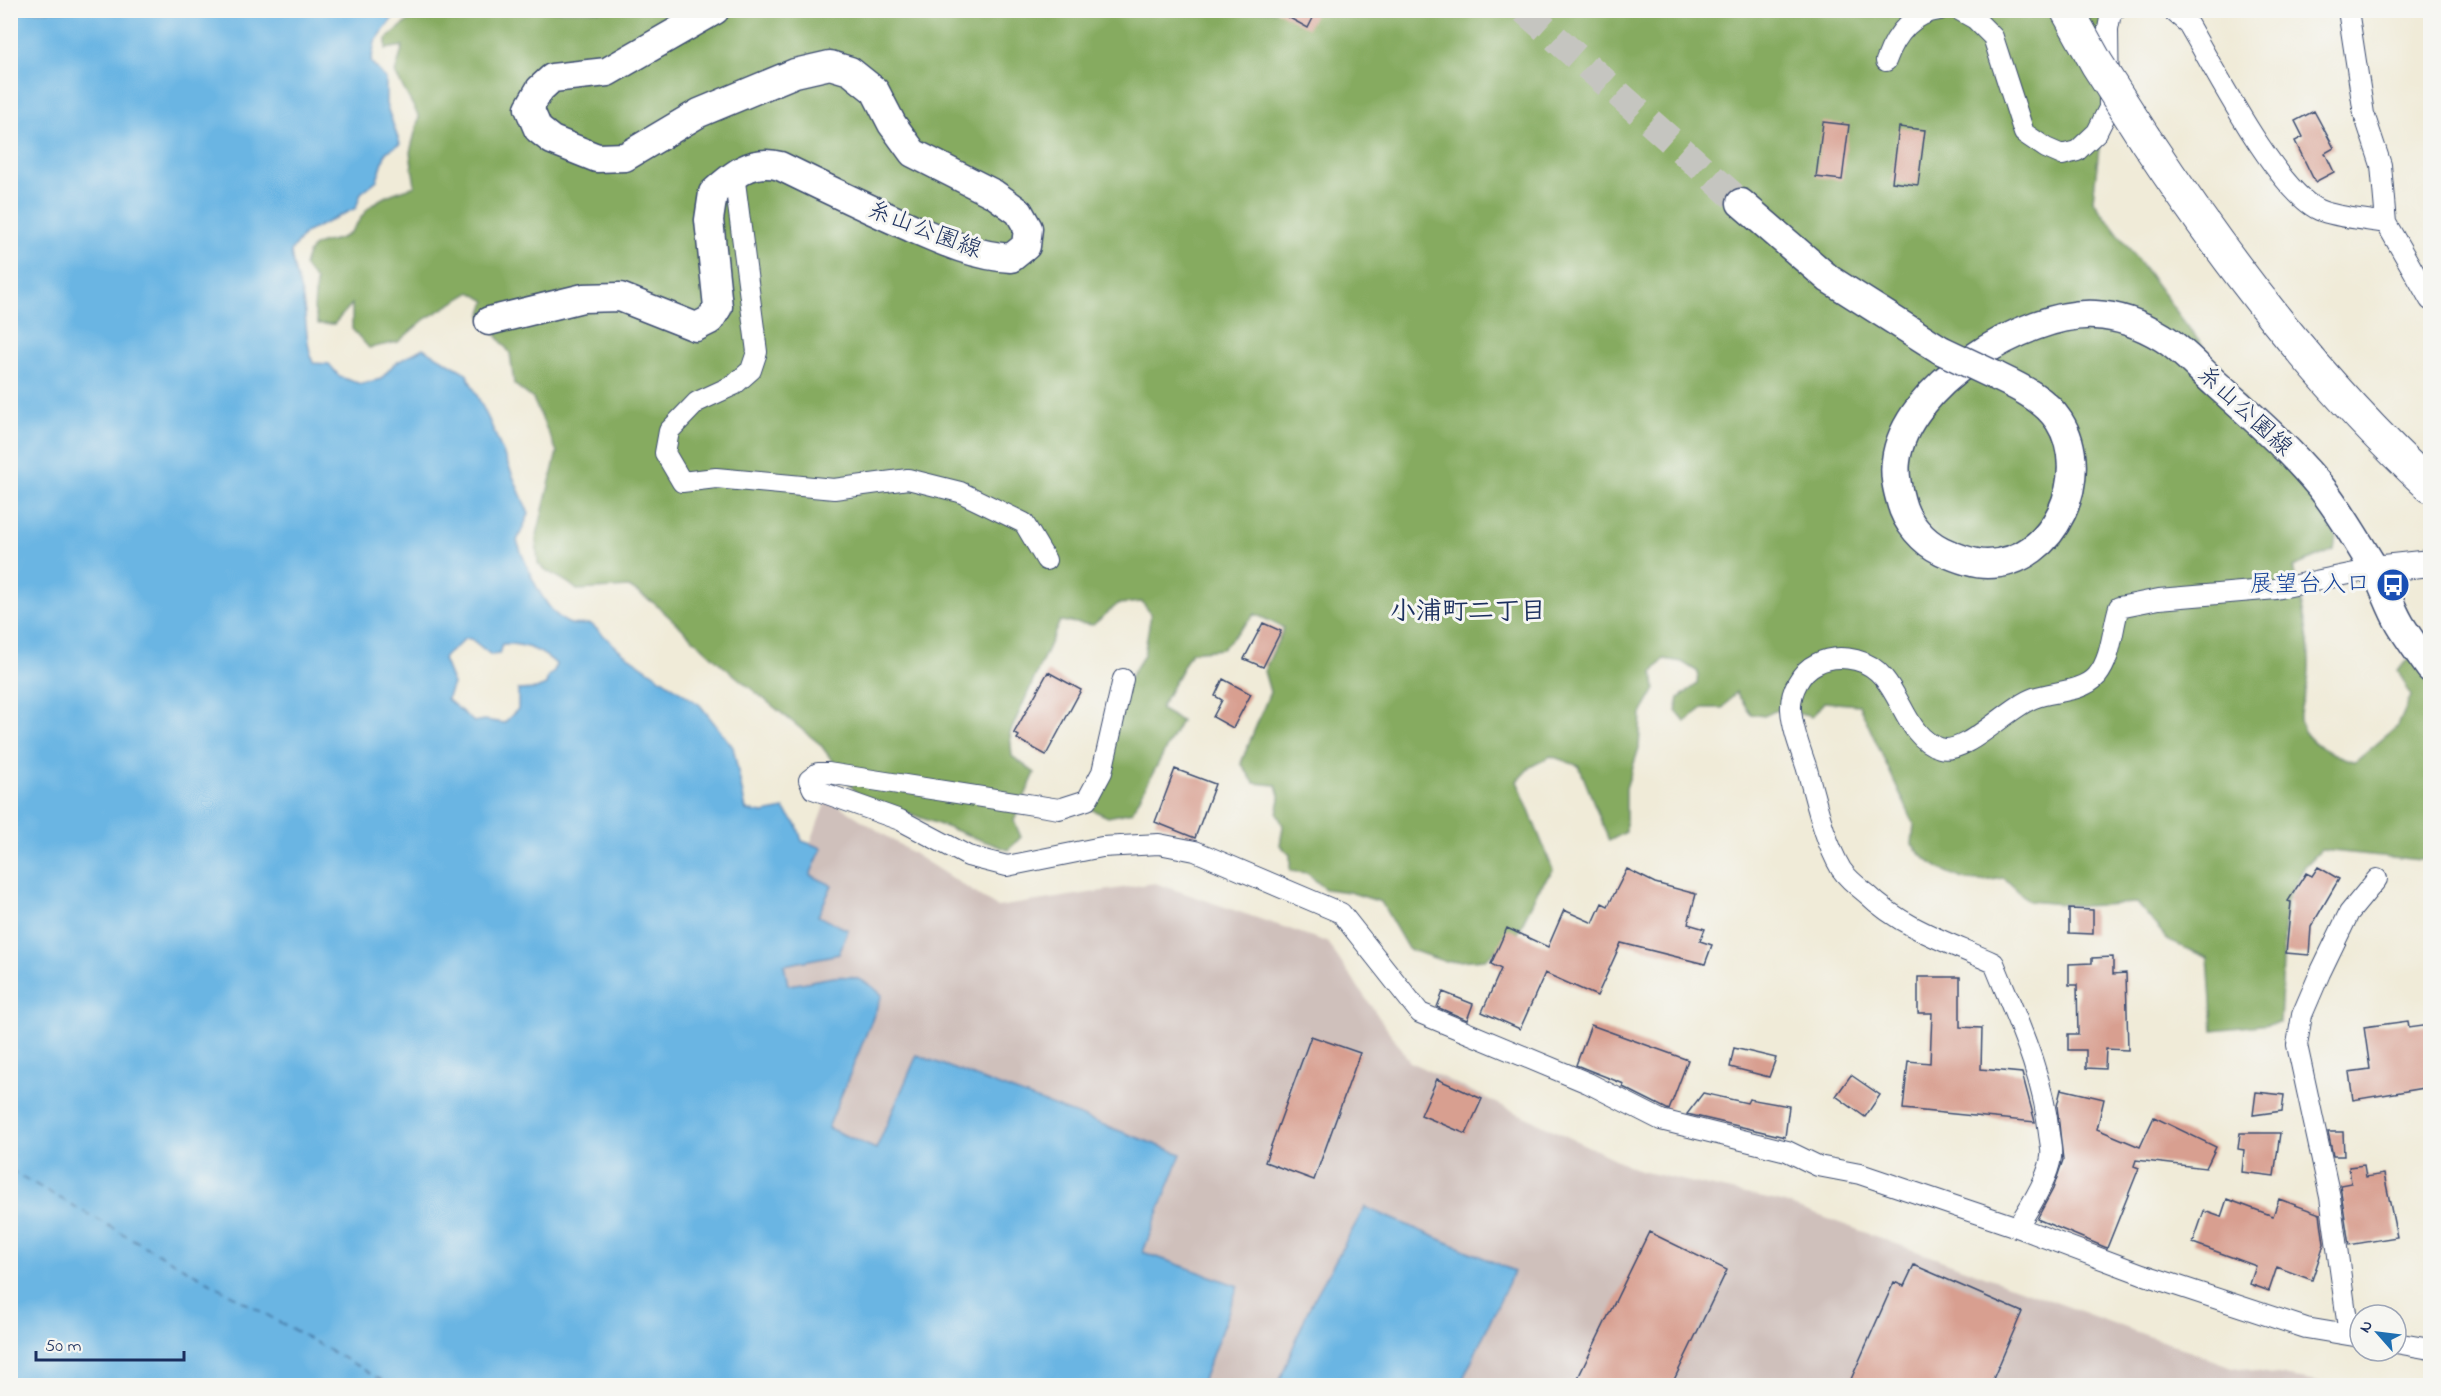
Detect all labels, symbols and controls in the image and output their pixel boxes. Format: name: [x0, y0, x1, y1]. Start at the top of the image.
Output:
street label: 糸山公園線: [862, 193, 986, 269]
street label: 糸山公園線: [2188, 358, 2300, 466]
bus stop icon: 展望台入口: [2375, 567, 2411, 603]
place label: 展望台入口: [2250, 568, 2370, 603]
district label: 小浦町二丁目: [1390, 594, 1546, 632]
north arrow: [2348, 1303, 2408, 1363]
text: N: [2353, 1316, 2380, 1337]
scale bar: [36, 1324, 184, 1362]
text: 50 m: [45, 1334, 82, 1360]

